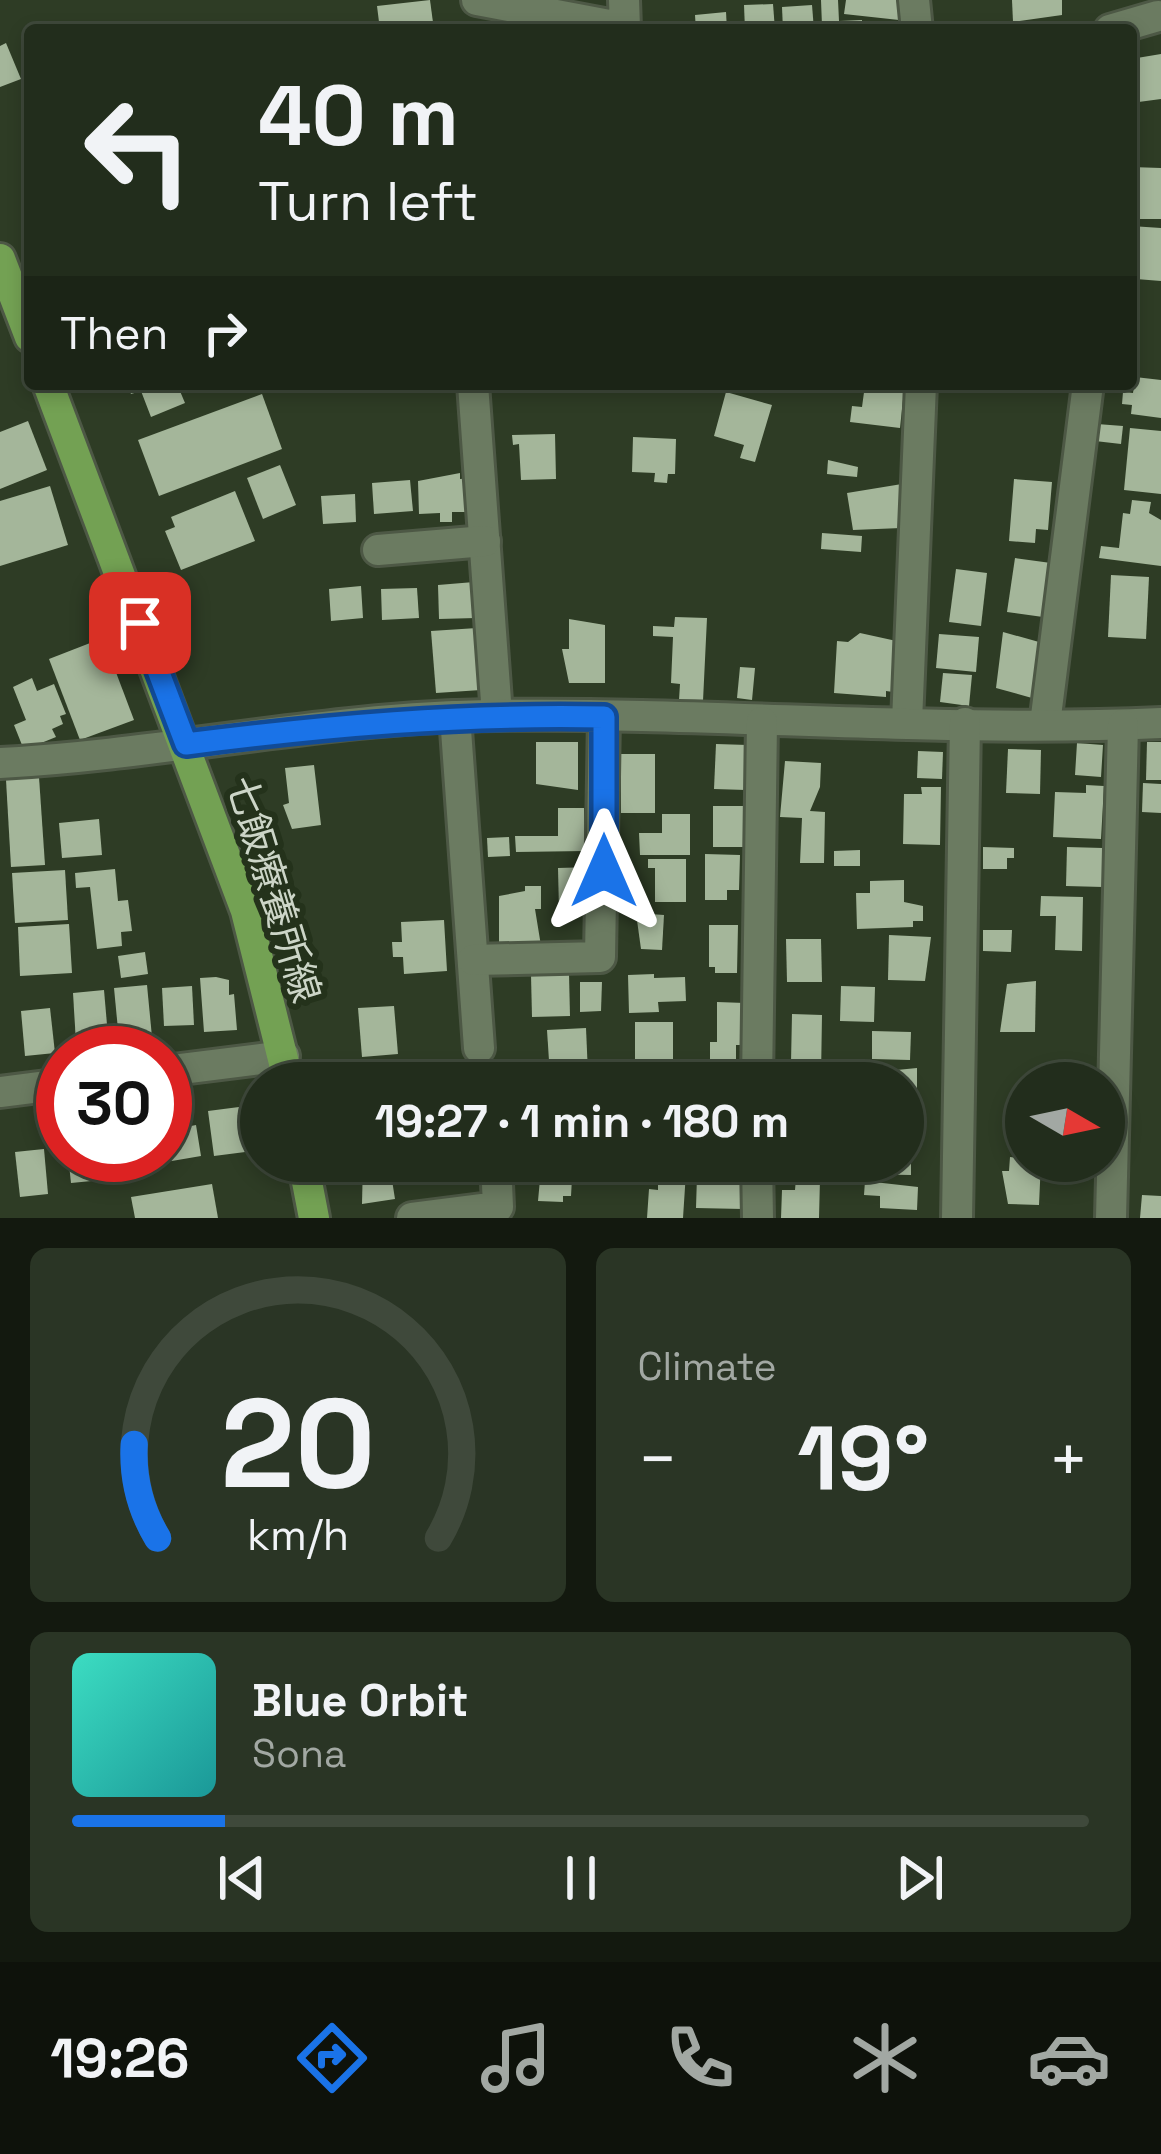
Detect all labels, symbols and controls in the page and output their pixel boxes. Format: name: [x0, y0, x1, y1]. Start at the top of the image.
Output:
text: 40 m: [258, 62, 459, 170]
icon: left: [60, 72, 216, 228]
text: Turn left: [258, 167, 478, 236]
icon: right: [192, 300, 258, 366]
text: Then: [60, 305, 168, 362]
pin: [89, 572, 191, 674]
icon: arrive: [107, 590, 173, 656]
street label: 七飯療養所線: [216, 770, 331, 1008]
position arrow: [541, 808, 667, 934]
speed limit sign: 30: [36, 1026, 192, 1182]
north arrow: [1005, 1062, 1125, 1182]
map controls: [1005, 1062, 1125, 1182]
text: 19:27 · 1 min · 180 m: [375, 1093, 789, 1150]
text: Climate: [638, 1342, 777, 1391]
text: 20: [220, 1364, 375, 1523]
text: 19°: [797, 1401, 929, 1516]
text: −: [638, 1417, 678, 1501]
text: +: [1048, 1417, 1089, 1501]
text: km/h: [247, 1508, 349, 1563]
text: Blue Orbit: [252, 1672, 468, 1729]
text: Sona: [252, 1729, 346, 1778]
icon: previous: [209, 1845, 275, 1911]
icon: pause: [548, 1845, 614, 1911]
icon: next: [887, 1845, 953, 1911]
icon: directions: [290, 2016, 374, 2100]
icon: music: [474, 2016, 558, 2100]
icon: phone: [658, 2016, 742, 2100]
icon: climate: [843, 2016, 927, 2100]
icon: car: [1027, 2016, 1111, 2100]
text: 19:26: [50, 2024, 189, 2093]

